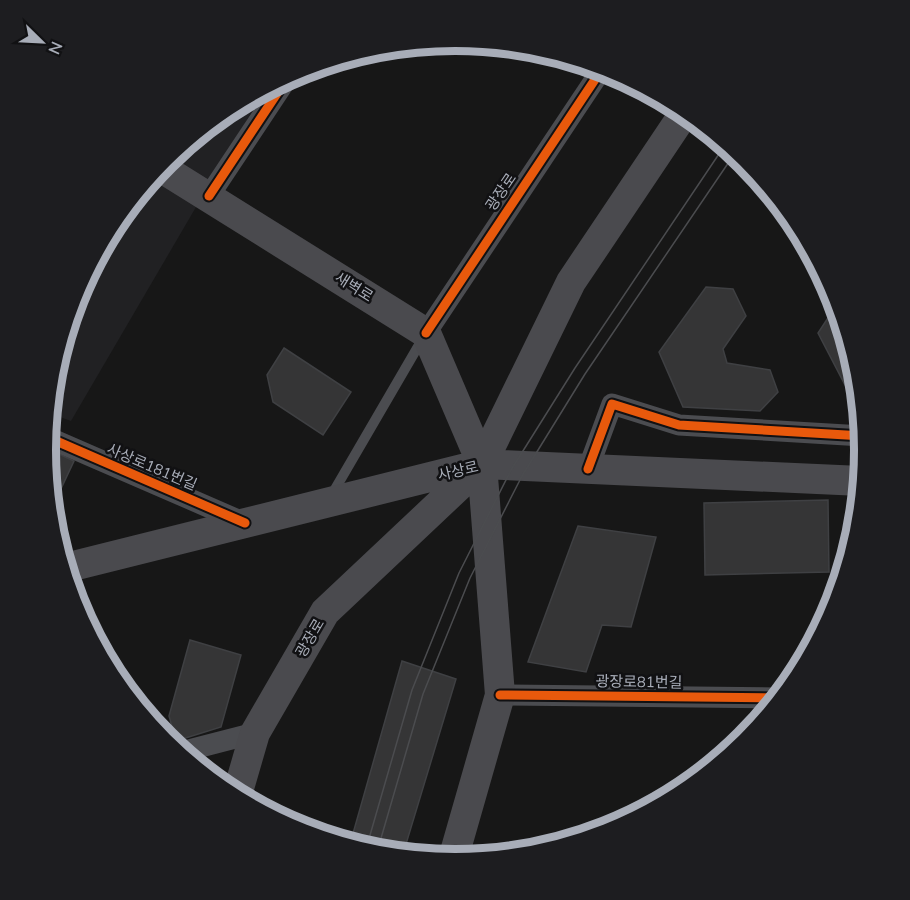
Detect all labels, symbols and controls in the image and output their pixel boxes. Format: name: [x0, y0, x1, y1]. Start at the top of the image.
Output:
north arrow: [12, 12, 72, 72]
text: N: [42, 38, 67, 58]
street label: 광장로: [481, 169, 521, 215]
street label: 새벽로: [331, 268, 377, 306]
street label: 사상로181번길: [104, 439, 200, 495]
street label: 사상로: [436, 457, 480, 485]
street label: 광장로: [291, 615, 329, 661]
street label: 광장로81번길: [595, 671, 683, 693]

